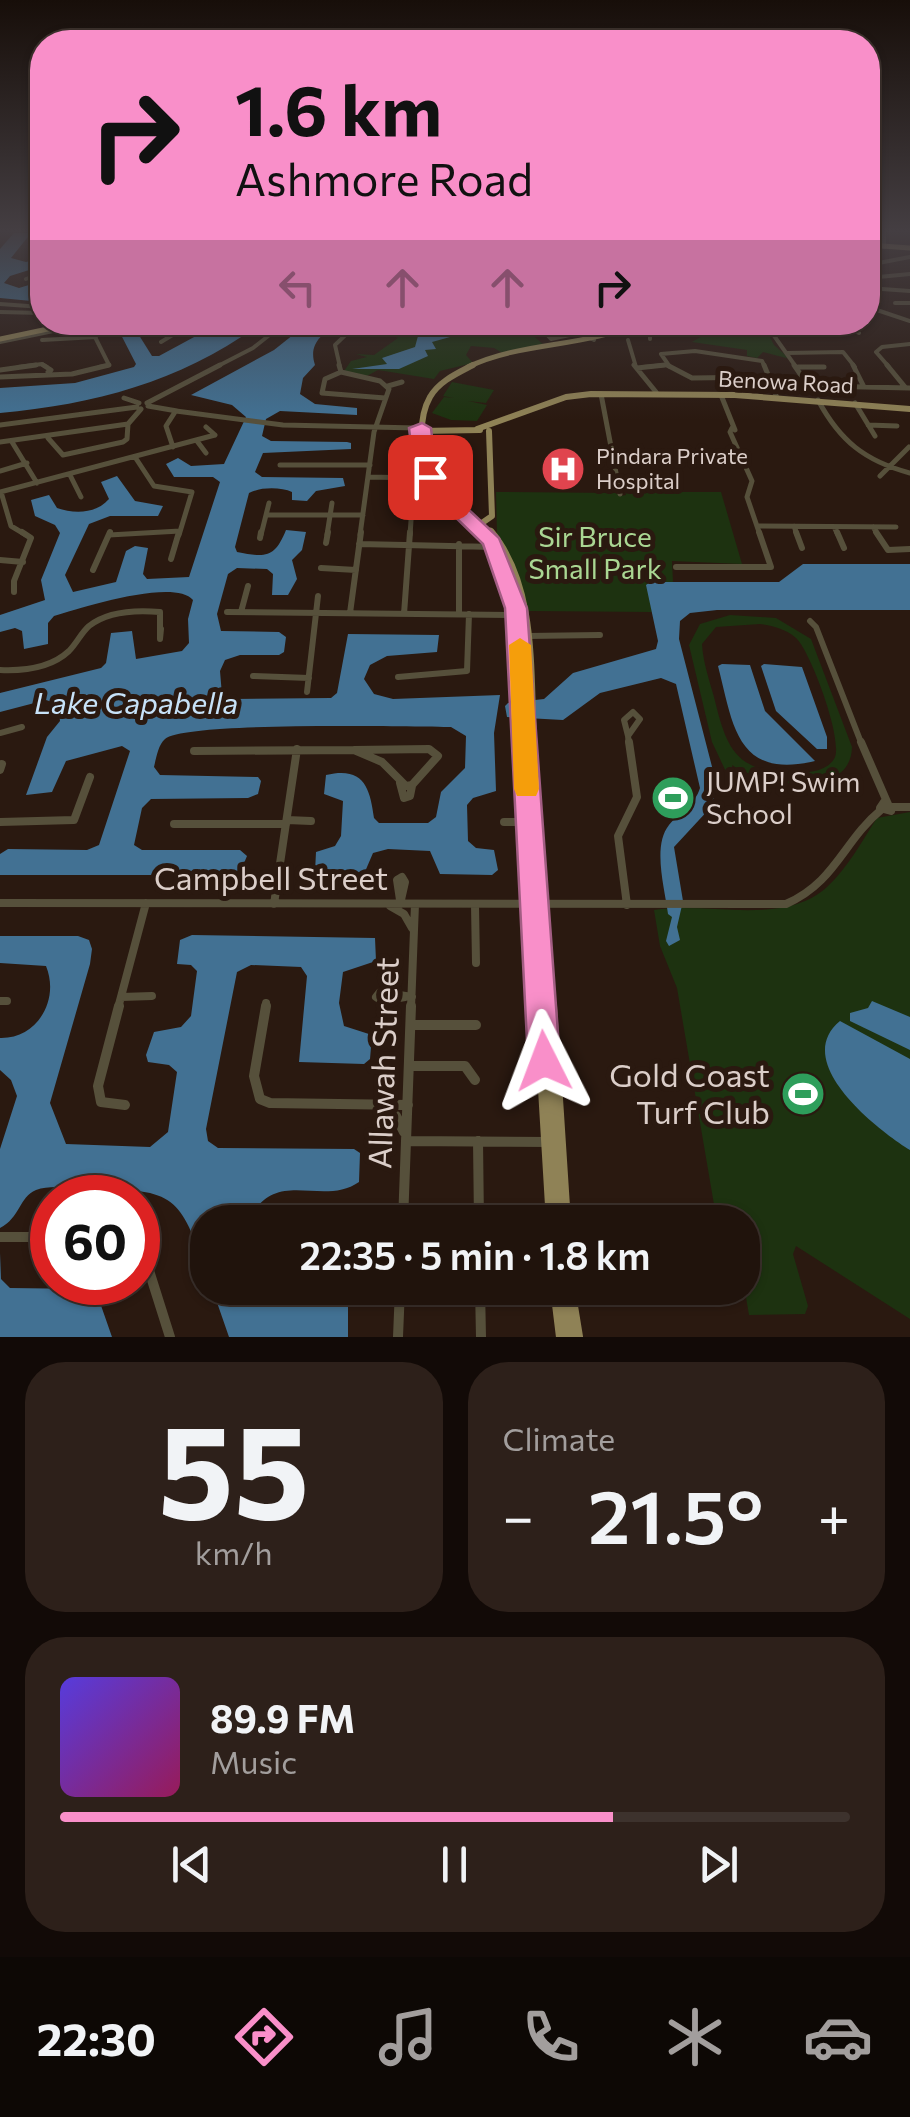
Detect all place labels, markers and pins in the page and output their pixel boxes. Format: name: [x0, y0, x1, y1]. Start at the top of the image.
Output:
pin: [388, 435, 473, 520]
place label: Pindara Private Hospital: [596, 442, 748, 494]
hospital icon: Pindara Private Hospital: [540, 446, 586, 492]
place label: JUMP! Swim School: [706, 764, 860, 830]
sports icon: JUMP! Swim School: [650, 775, 696, 821]
place label: Gold Coast Turf Club: [609, 1054, 770, 1131]
sports icon: Gold Coast Turf Club: [780, 1071, 826, 1117]

